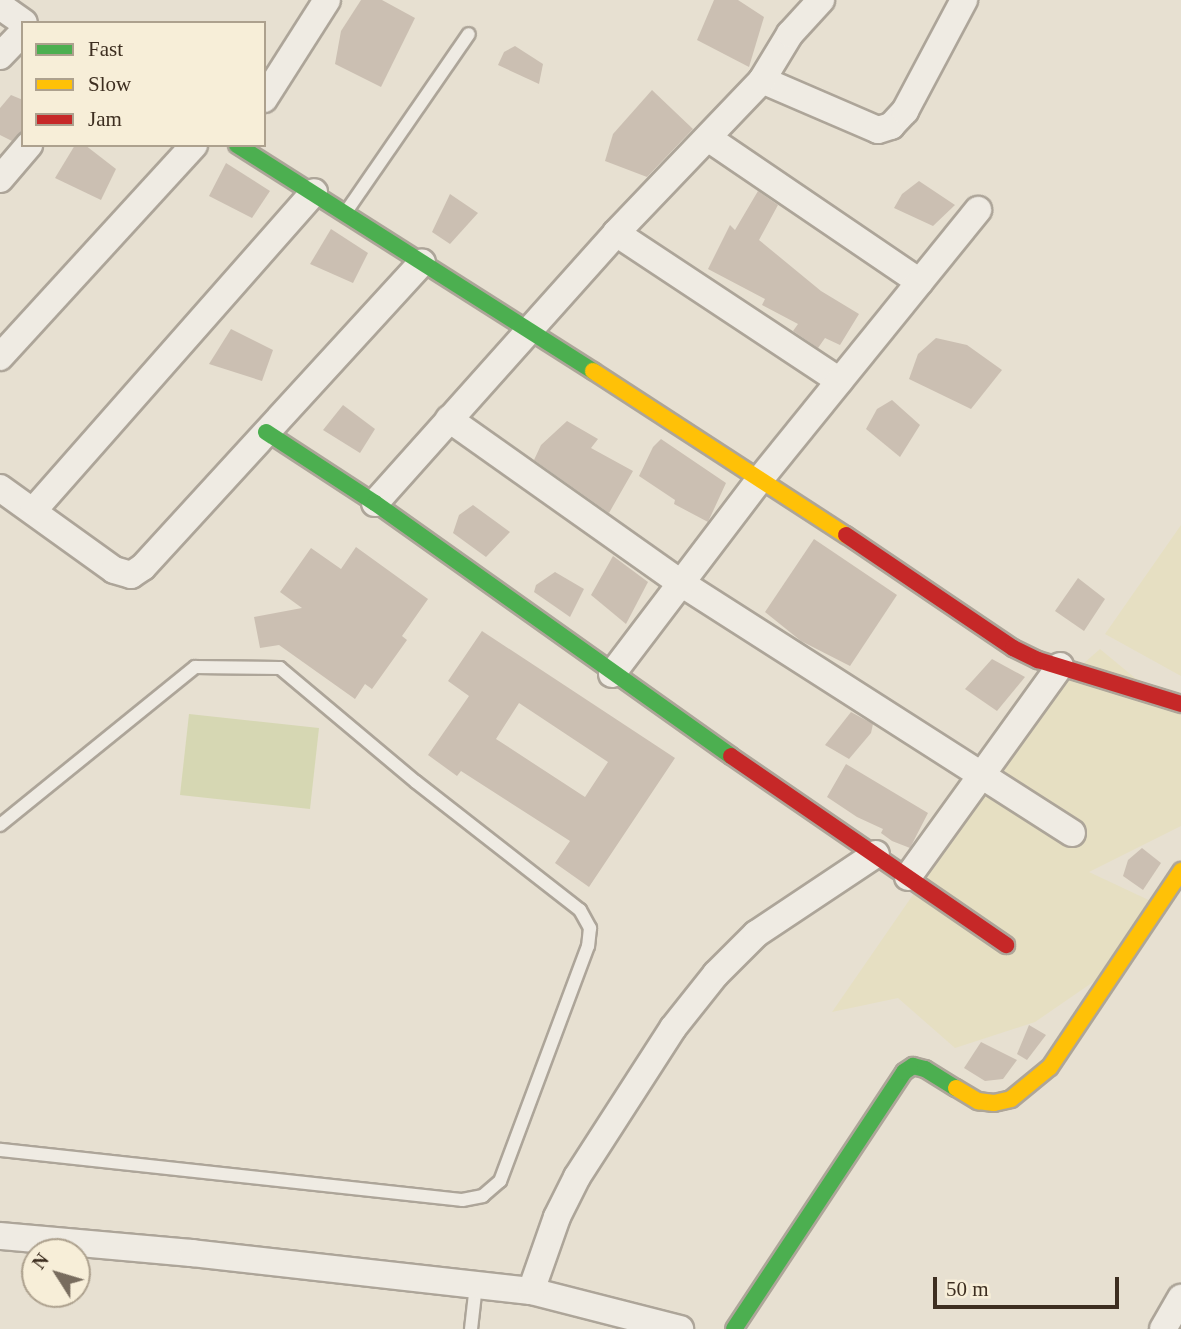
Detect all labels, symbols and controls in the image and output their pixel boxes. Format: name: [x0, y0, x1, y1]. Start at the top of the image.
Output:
legend: [21, 21, 266, 147]
text: Fast: [88, 37, 123, 61]
text: Slow: [88, 72, 131, 96]
text: Jam: [88, 107, 122, 131]
north arrow: [21, 1238, 91, 1308]
text: N: [28, 1249, 53, 1273]
scale bar: [936, 1262, 1122, 1306]
text: 50 m: [946, 1277, 989, 1301]

